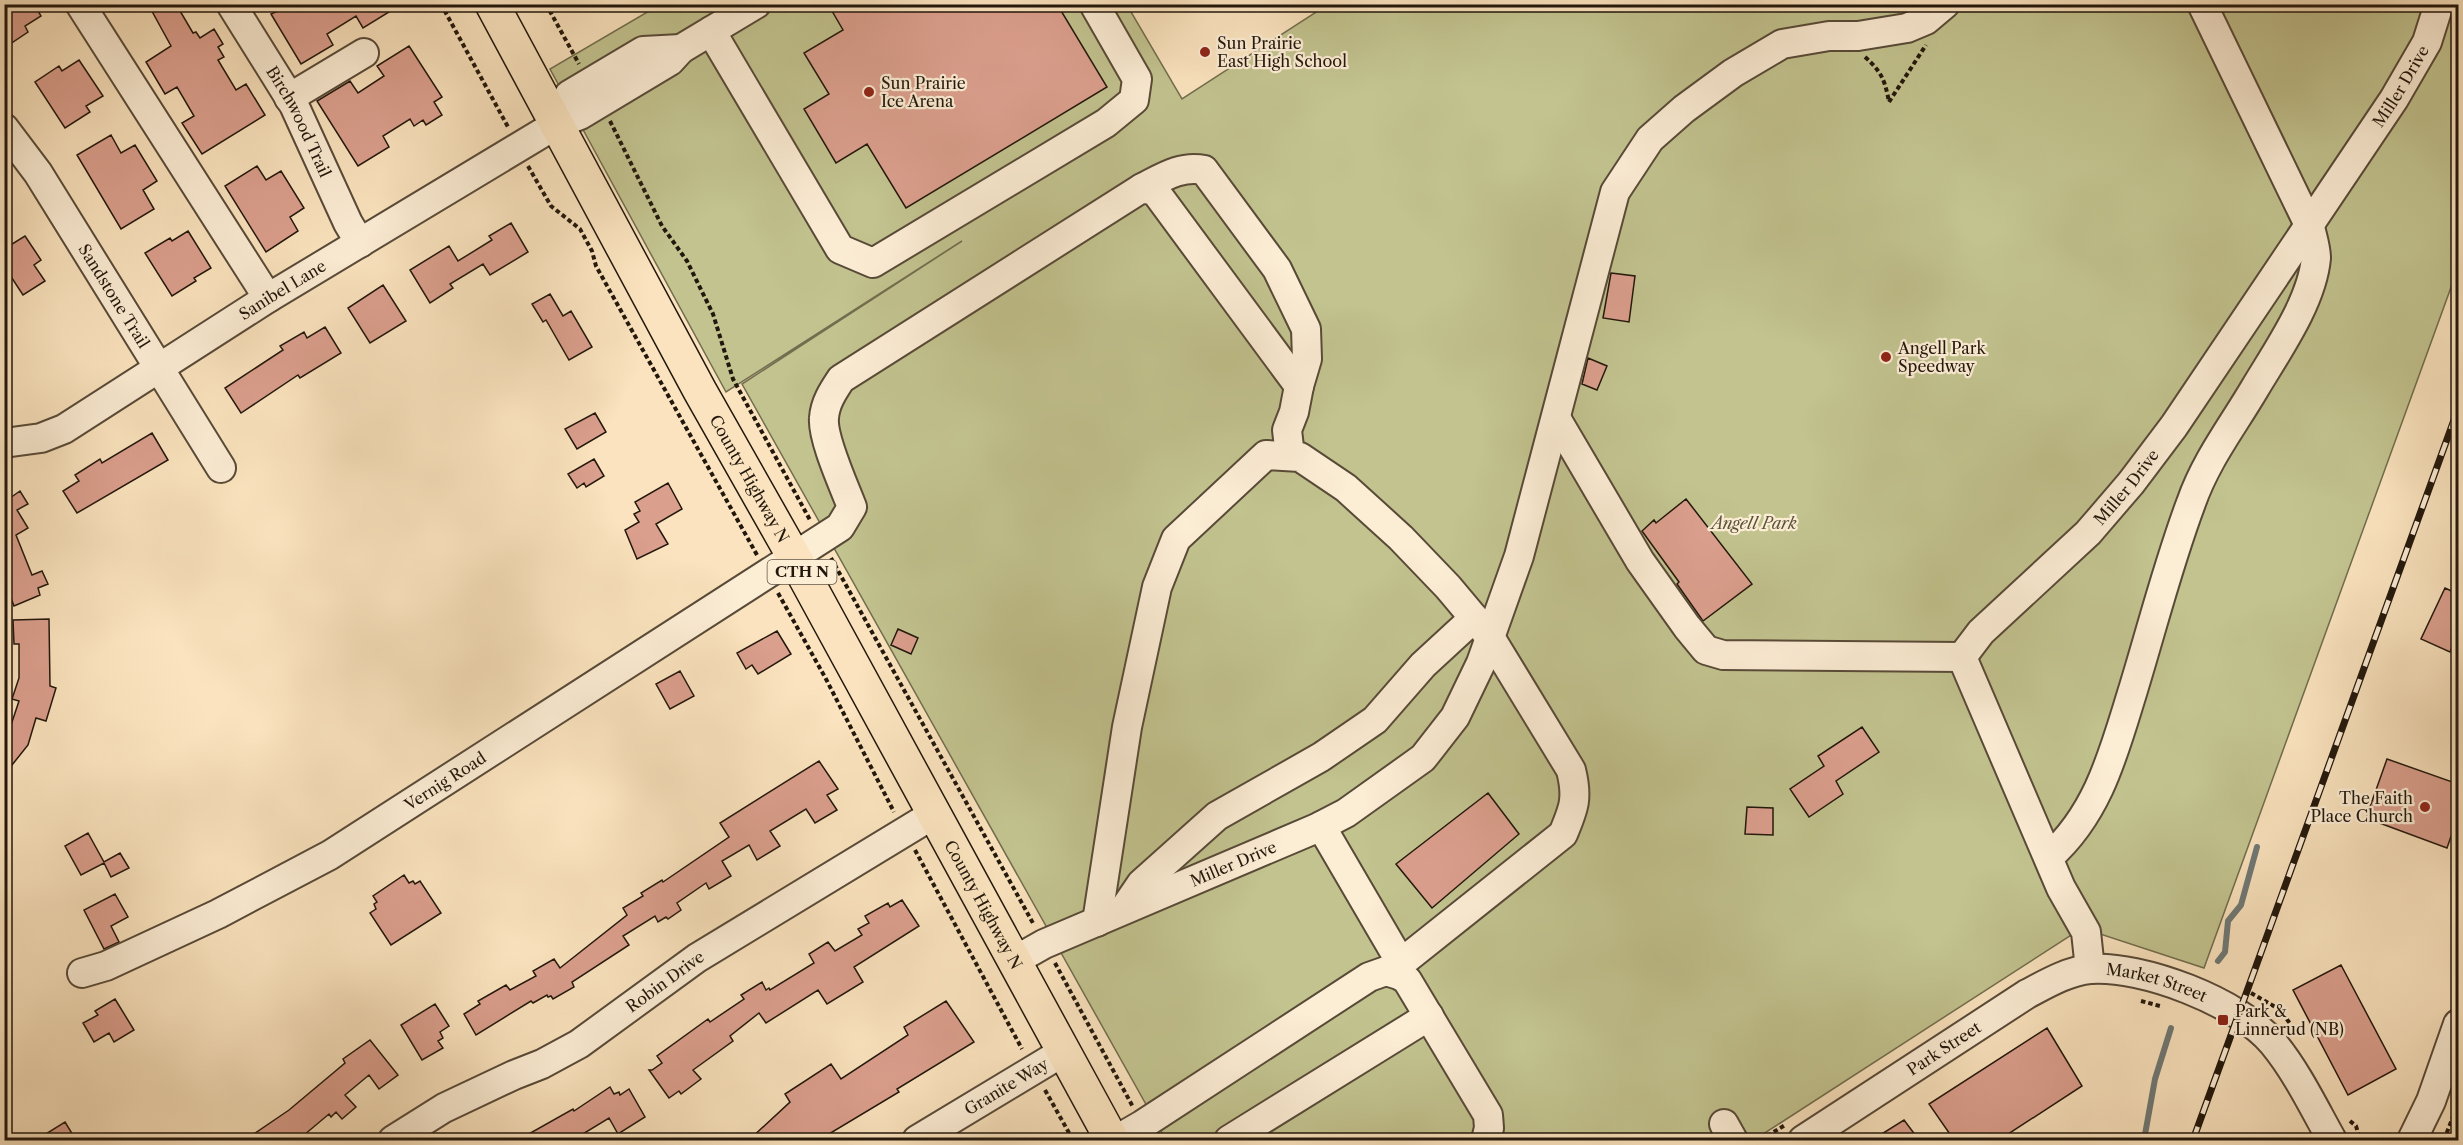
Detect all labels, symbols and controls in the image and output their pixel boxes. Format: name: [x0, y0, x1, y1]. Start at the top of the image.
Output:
place label: Sun Prairie East High School: [1217, 33, 1347, 71]
street label: Miller Drive: [2368, 42, 2433, 131]
marker: Sun Prairie East High School: [1198, 45, 1212, 59]
street label: Birchwood Trail: [262, 62, 336, 180]
place label: Sun Prairie Ice Arena: [881, 73, 966, 111]
marker: Sun Prairie Ice Arena: [862, 85, 876, 99]
street label: Sandstone Trail: [74, 240, 154, 352]
street label: Sanibel Lane: [235, 255, 330, 324]
place label: Angell Park Speedway: [1897, 338, 1986, 376]
marker: Angell Park Speedway: [1879, 350, 1893, 364]
street label: County Highway N: [705, 411, 794, 546]
street label: Miller Drive: [2089, 445, 2163, 529]
park label: Angell Park: [1708, 513, 1797, 533]
road number: CTH N: [768, 560, 836, 584]
street label: Vernig Road: [400, 747, 490, 815]
place label: The Faith Place Church: [2310, 788, 2413, 826]
marker: The Faith Place Church: [2418, 800, 2432, 814]
street label: Miller Drive: [1187, 836, 1279, 891]
street label: County Highway N: [940, 837, 1027, 972]
street label: Robin Drive: [622, 946, 707, 1017]
street label: Market Street: [2105, 959, 2211, 1006]
place label: Park & Linnerud (NB): [2235, 1001, 2344, 1039]
marker: Park & Linnerud (NB): [2216, 1013, 2230, 1027]
street label: Park Street: [1903, 1017, 1985, 1080]
street label: Granite Way: [961, 1053, 1053, 1119]

